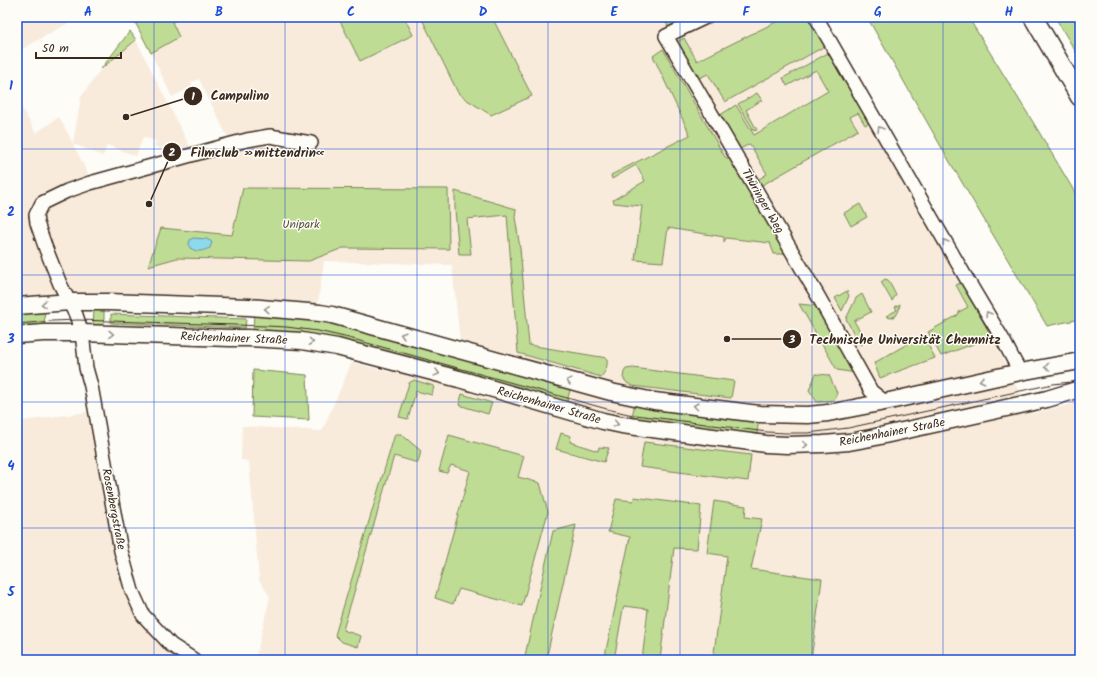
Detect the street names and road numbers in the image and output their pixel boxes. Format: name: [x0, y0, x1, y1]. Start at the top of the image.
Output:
street label: Thüringer Weg: [736, 165, 789, 238]
street label: Reichenhainer Straße: [180, 327, 289, 350]
street label: Reichenhainer Straße: [495, 382, 604, 430]
street label: Reichenhainer Straße: [838, 413, 947, 452]
street label: Rosenbergstraße: [96, 467, 131, 552]

